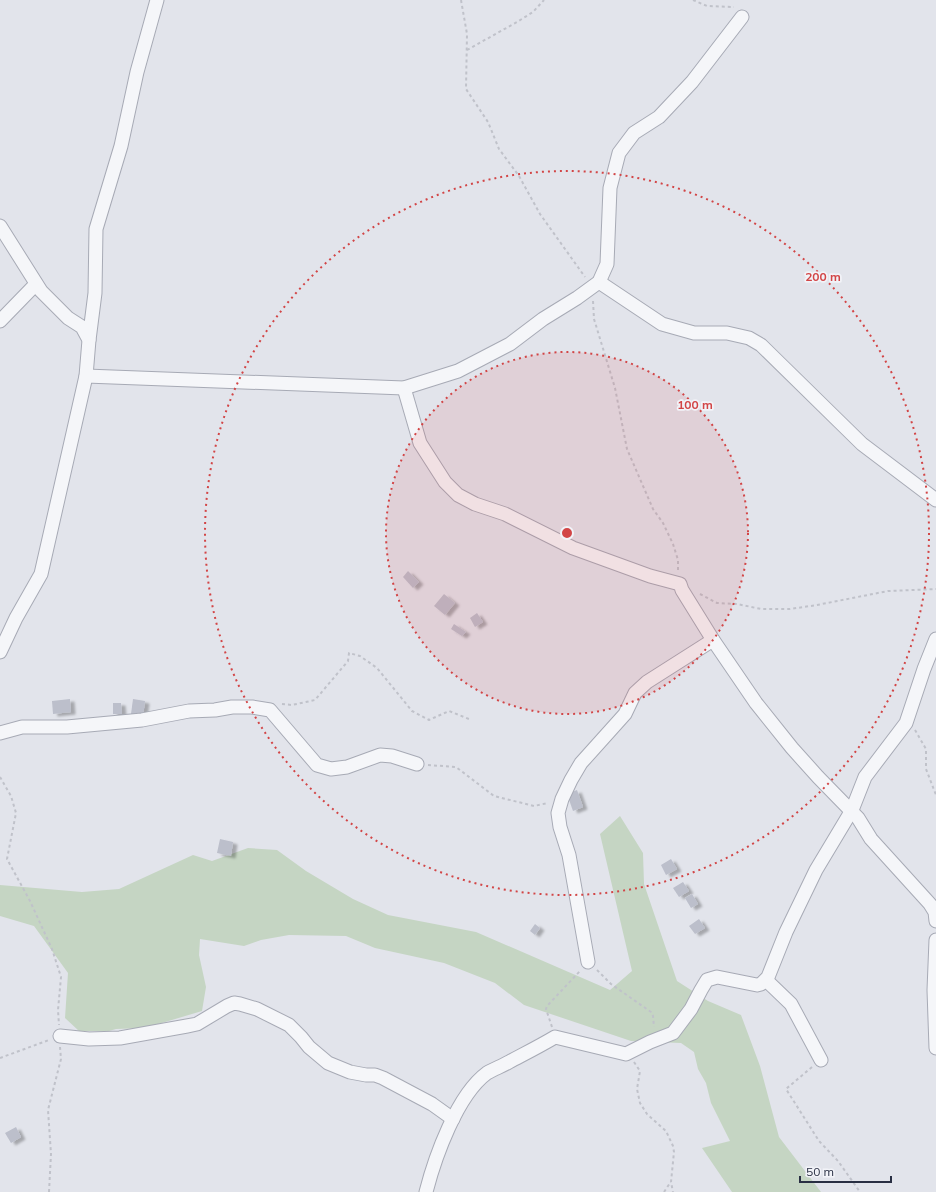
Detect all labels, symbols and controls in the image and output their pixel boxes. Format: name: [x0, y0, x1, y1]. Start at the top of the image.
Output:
text: 200 m: [805, 269, 841, 284]
text: 100 m: [677, 397, 713, 412]
centre of rings: [560, 526, 574, 540]
scale bar: [800, 1158, 891, 1184]
text: 50 m: [806, 1164, 834, 1179]

